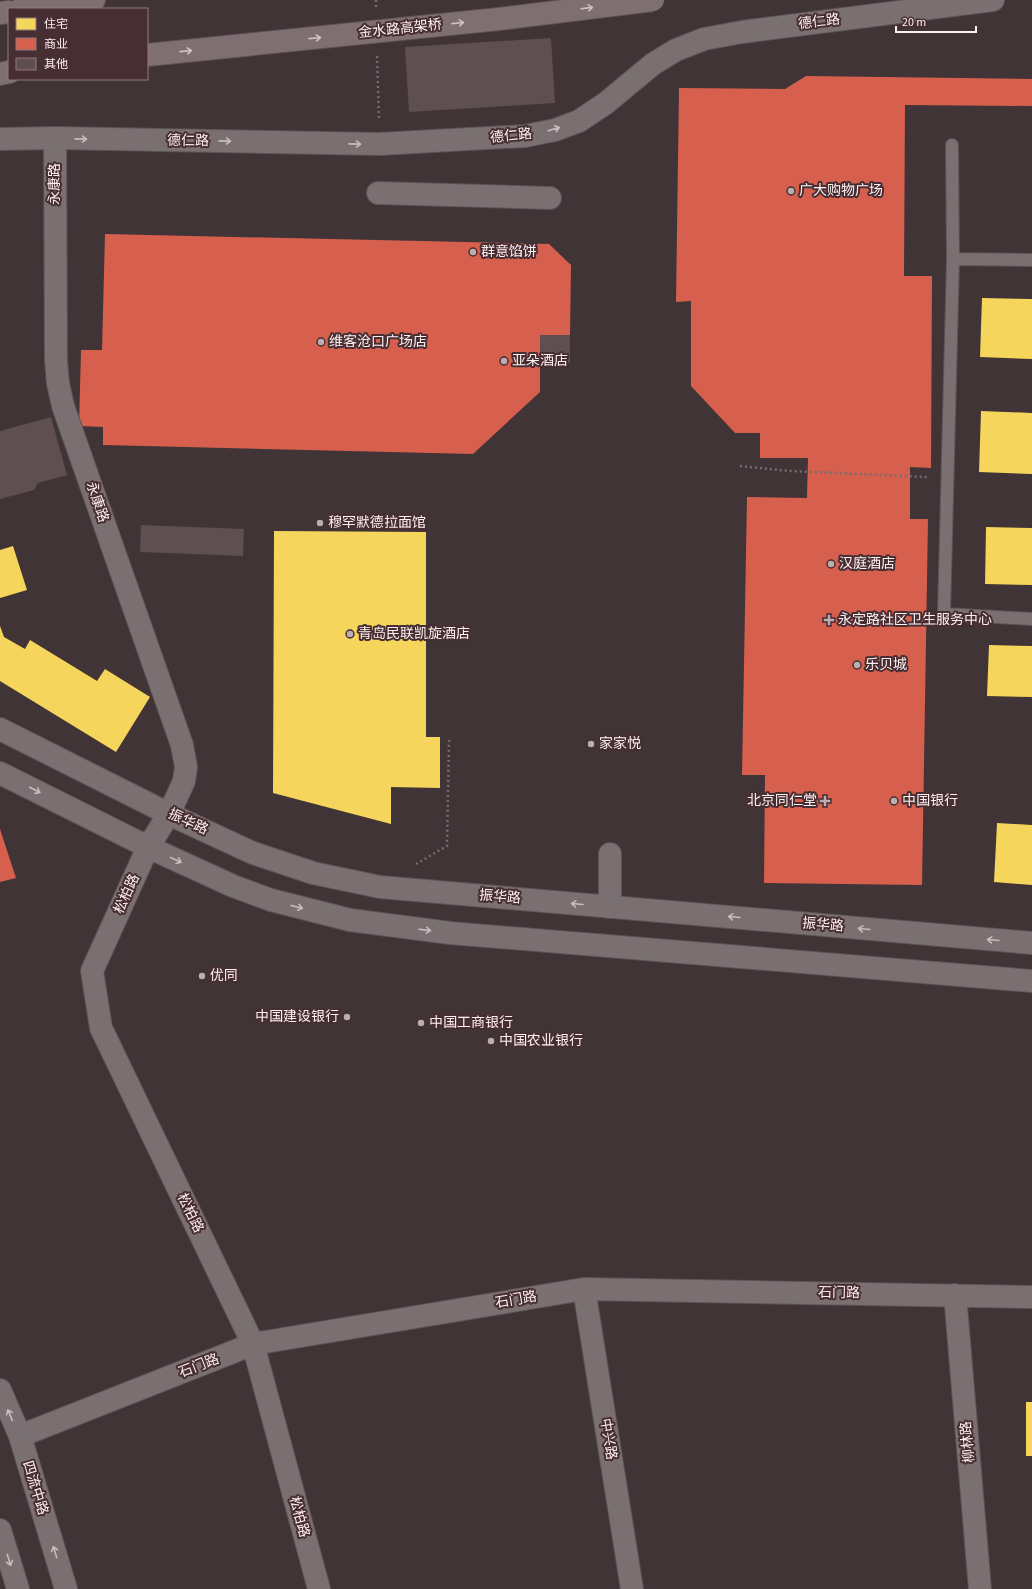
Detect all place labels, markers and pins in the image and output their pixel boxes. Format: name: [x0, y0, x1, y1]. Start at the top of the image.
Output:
place label: 广大购物广场: [799, 181, 883, 201]
marker: 广大购物广场: [786, 186, 796, 196]
place label: 群意馅饼: [481, 242, 537, 262]
marker: 群意馅饼: [468, 247, 478, 257]
place label: 维客沧口广场店: [329, 332, 427, 352]
marker: 维客沧口广场店: [316, 337, 326, 347]
place label: 亚朵酒店: [512, 351, 568, 371]
marker: 亚朵酒店: [499, 356, 509, 366]
place label: 穆罕默德拉面馆: [328, 513, 426, 533]
marker: 穆罕默德拉面馆: [315, 518, 325, 528]
place label: 汉庭酒店: [839, 554, 895, 574]
marker: 汉庭酒店: [826, 559, 836, 569]
place label: 永定路社区卫生服务中心: [838, 610, 992, 630]
marker: 永定路社区卫生服务中心: [823, 614, 835, 626]
place label: 青岛民联凯旋酒店: [358, 624, 470, 644]
marker: 青岛民联凯旋酒店: [345, 629, 355, 639]
place label: 乐贝城: [865, 655, 907, 675]
marker: 乐贝城: [852, 660, 862, 670]
place label: 家家悦: [599, 734, 641, 754]
marker: 家家悦: [586, 739, 596, 749]
place label: 北京同仁堂: [747, 791, 817, 811]
place label: 中国银行: [902, 791, 958, 811]
marker: 北京同仁堂: [820, 796, 830, 806]
marker: 中国银行: [889, 796, 899, 806]
place label: 优同: [210, 966, 238, 986]
marker: 优同: [197, 971, 207, 981]
place label: 中国建设银行: [255, 1007, 339, 1027]
marker: 中国建设银行: [342, 1012, 352, 1022]
place label: 中国工商银行: [429, 1013, 513, 1033]
marker: 中国工商银行: [416, 1018, 426, 1028]
place label: 中国农业银行: [499, 1031, 583, 1051]
marker: 中国农业银行: [486, 1036, 496, 1046]

